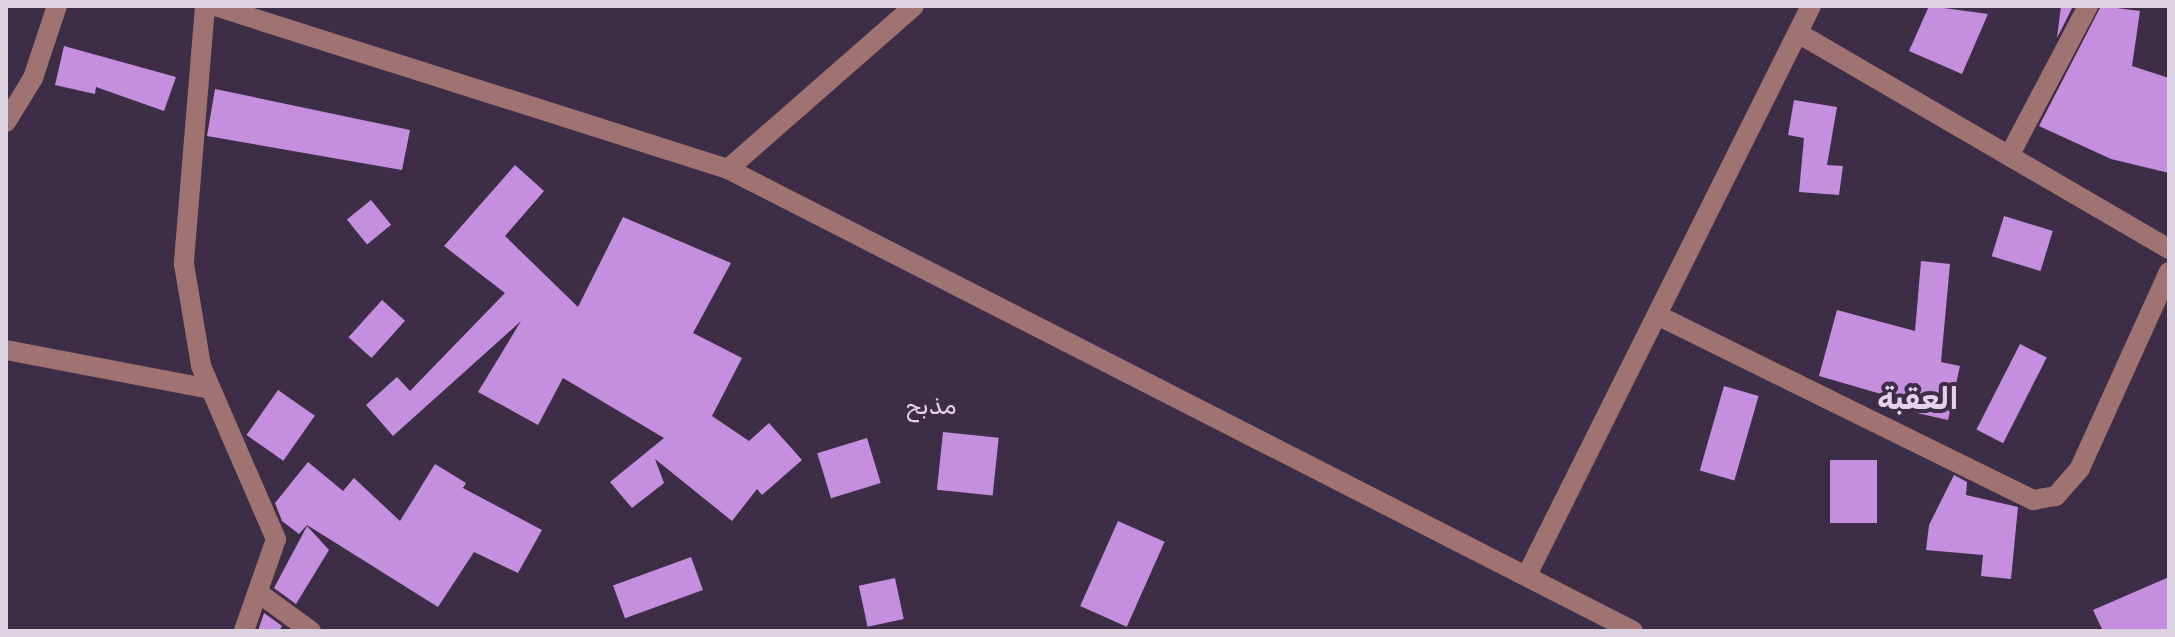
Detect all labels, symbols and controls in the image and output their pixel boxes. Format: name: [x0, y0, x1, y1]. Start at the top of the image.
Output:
district label: العقبة: [1877, 381, 1959, 417]
district label: مذبح: [905, 393, 957, 421]

